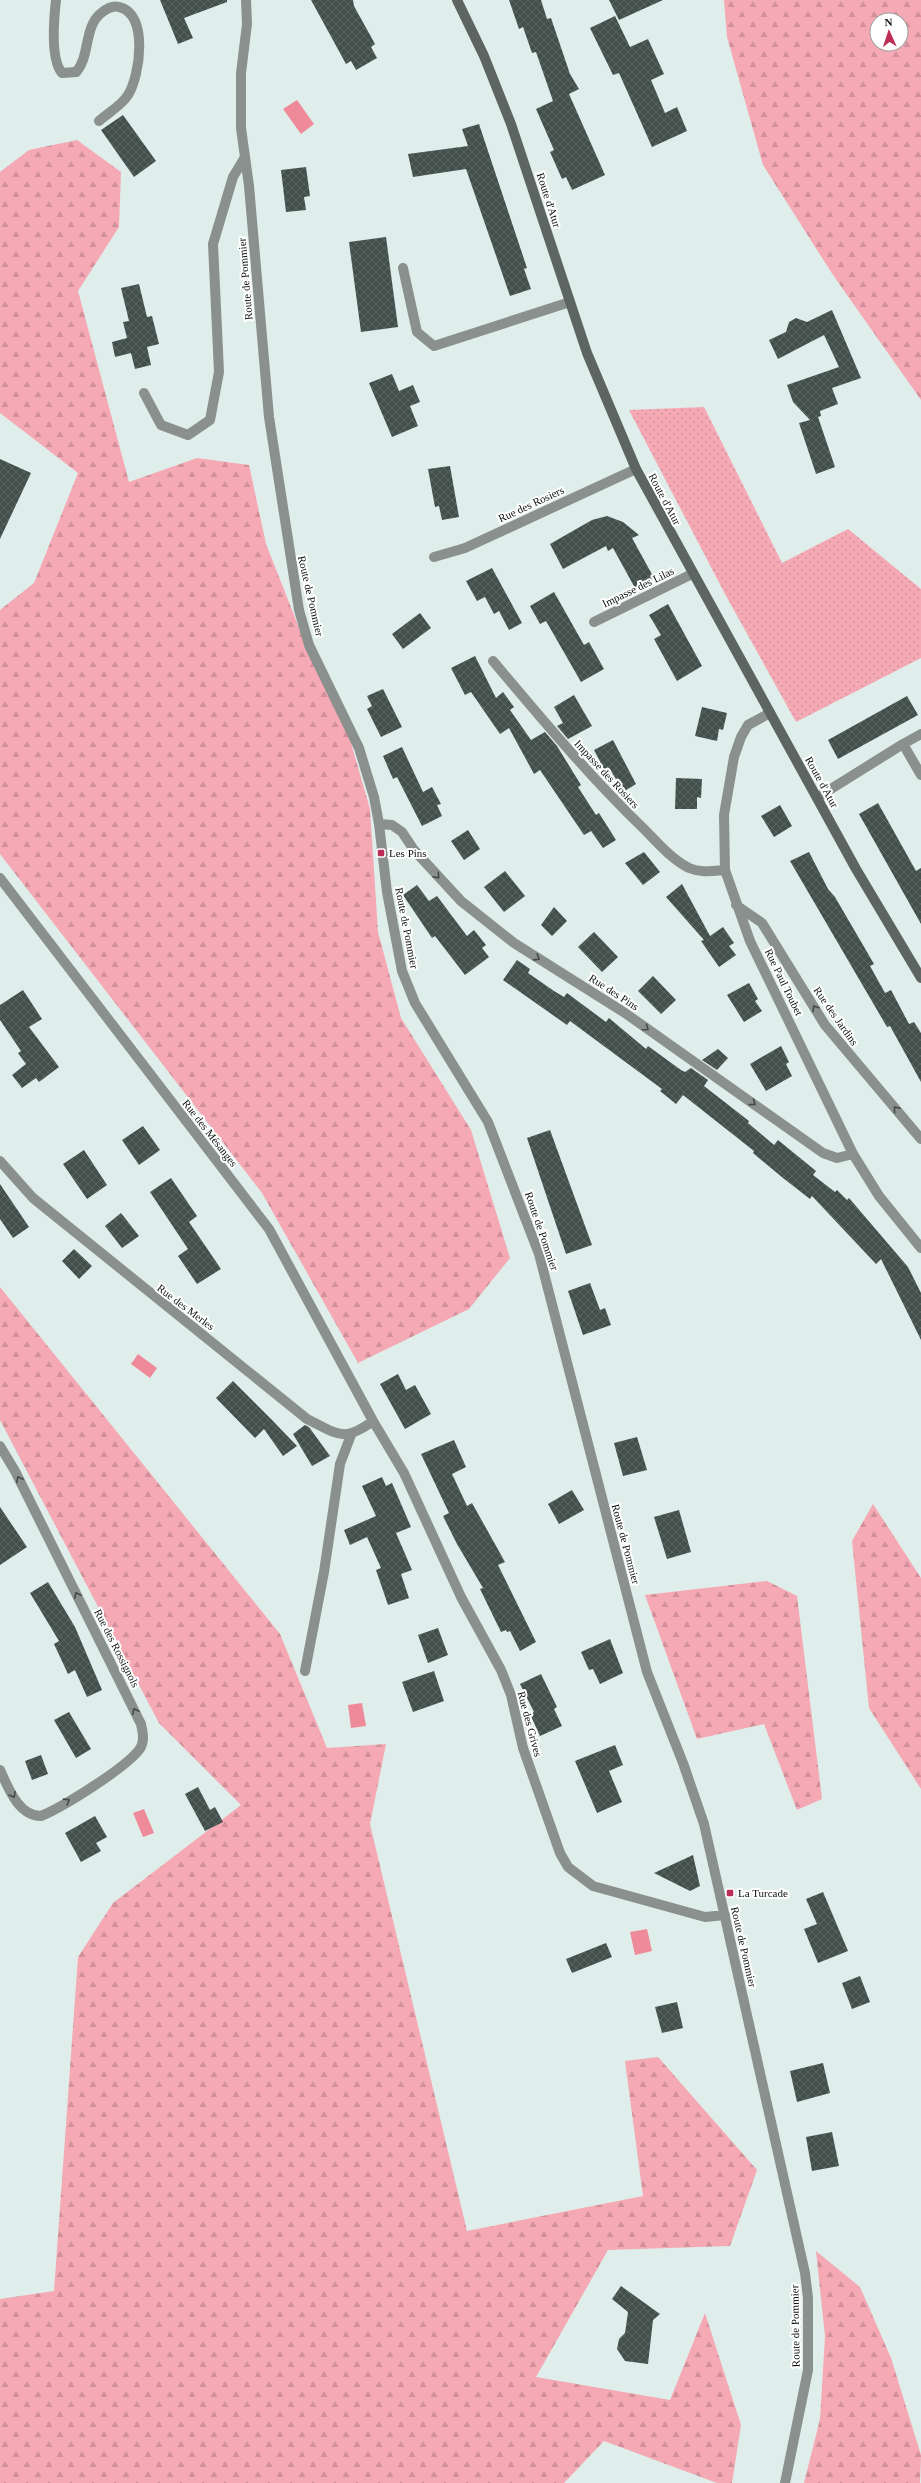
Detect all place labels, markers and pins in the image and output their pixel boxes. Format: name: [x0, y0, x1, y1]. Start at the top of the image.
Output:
place label: Les Pins: [389, 847, 427, 859]
marker: Les Pins: [376, 848, 386, 858]
place label: La Turcade: [738, 1887, 788, 1899]
marker: La Turcade: [725, 1888, 735, 1898]

